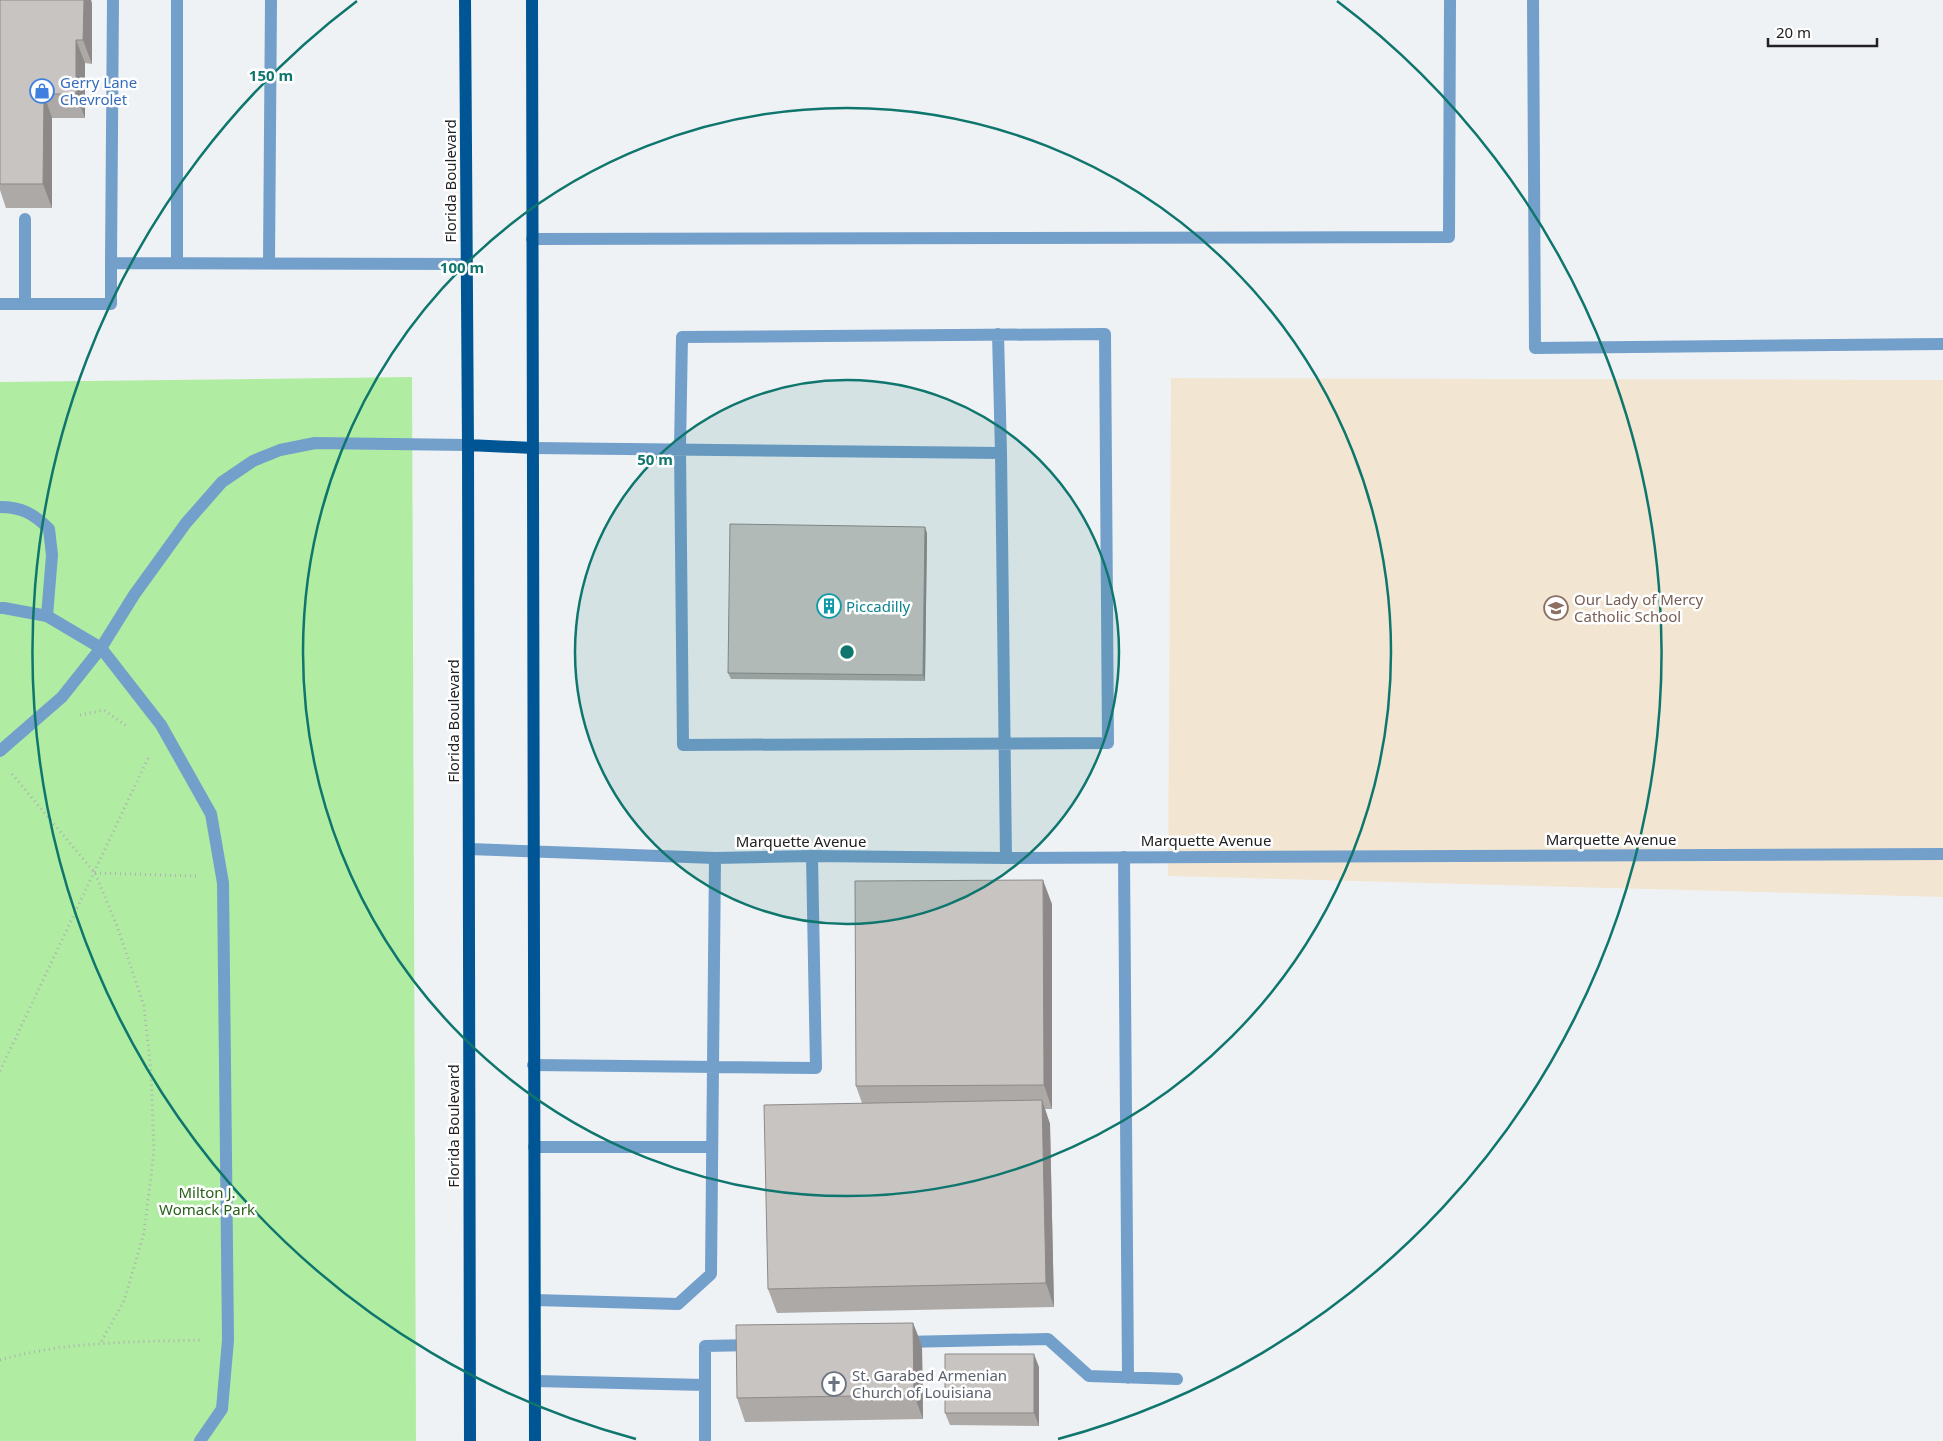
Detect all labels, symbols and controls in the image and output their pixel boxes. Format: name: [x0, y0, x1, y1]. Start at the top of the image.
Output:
scale bar: [1768, 15, 1877, 47]
text: 20 m: [1776, 22, 1811, 42]
text: 150 m: [249, 65, 293, 85]
place label: Gerry Lane Chevrolet: [60, 72, 137, 109]
shop icon: Gerry Lane Chevrolet: [29, 78, 55, 104]
street label: Florida Boulevard: [440, 119, 460, 243]
text: 100 m: [440, 257, 484, 277]
text: 50 m: [637, 449, 673, 469]
place label: Our Lady of Mercy Catholic School: [1574, 589, 1703, 626]
building icon: Piccadilly: [816, 593, 842, 619]
school or university icon: Our Lady of Mercy Catholic School: [1543, 595, 1569, 621]
place label: Piccadilly: [846, 596, 911, 616]
centre of rings: [838, 643, 856, 661]
street label: Florida Boulevard: [443, 659, 463, 783]
street label: Marquette Avenue: [1546, 829, 1676, 849]
street label: Marquette Avenue: [1141, 830, 1271, 850]
street label: Marquette Avenue: [736, 831, 866, 851]
street label: Florida Boulevard: [443, 1064, 463, 1188]
park label: Milton J. Womack Park: [159, 1182, 255, 1219]
place label: St. Garabed Armenian Church of Louisiana: [852, 1365, 1007, 1402]
church icon: St. Garabed Armenian Church of Louisiana: [821, 1371, 847, 1397]

